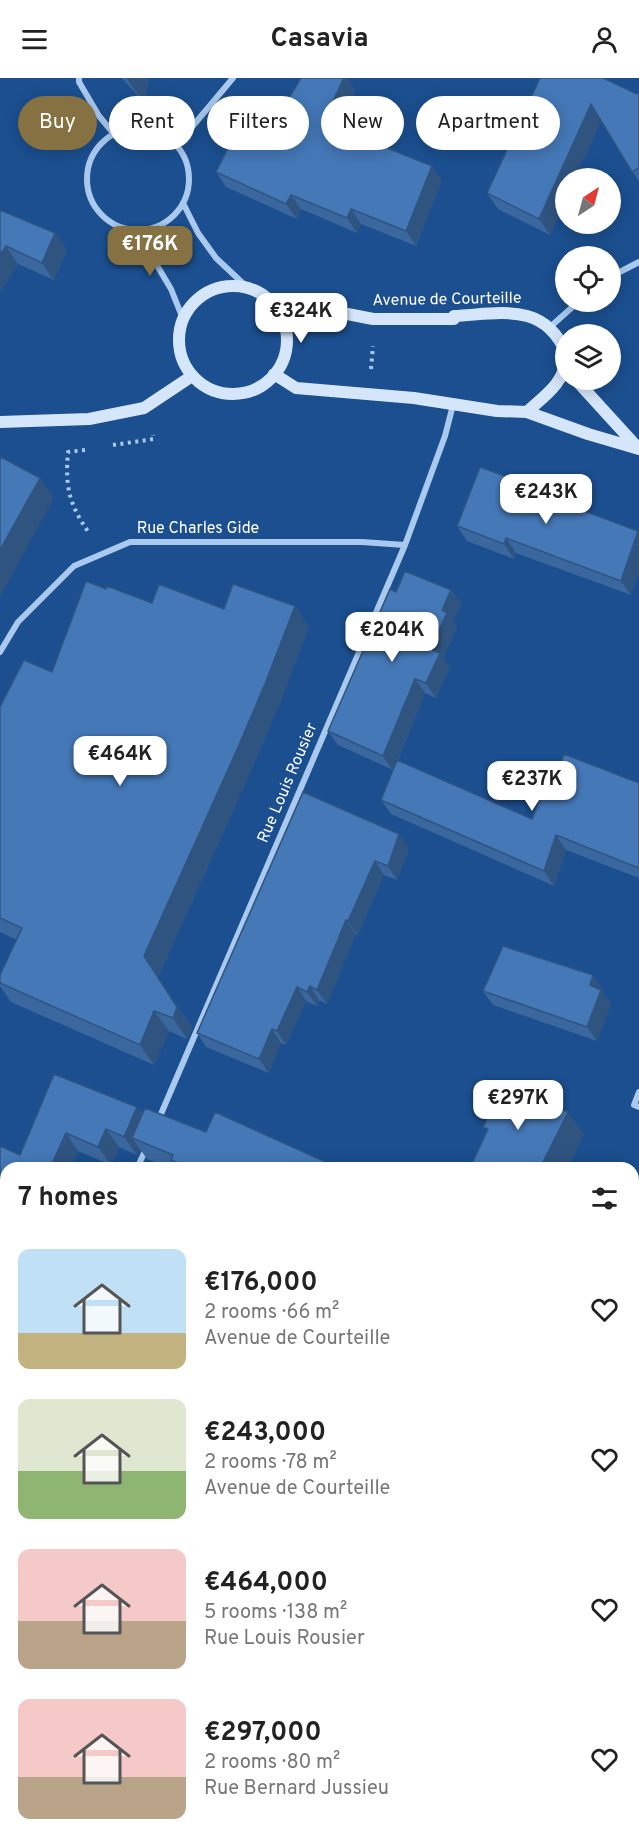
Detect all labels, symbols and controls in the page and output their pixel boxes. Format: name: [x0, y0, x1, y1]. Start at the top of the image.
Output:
text: Casavia: [271, 22, 368, 56]
icon: menu: [18, 23, 51, 56]
icon: person: [588, 23, 621, 56]
chip: Buy: [18, 96, 97, 150]
chip: Rent: [109, 96, 195, 150]
chip: Filters: [207, 96, 309, 150]
chip: New: [321, 96, 404, 150]
chip: Apartment: [416, 96, 560, 150]
north arrow: [555, 168, 621, 234]
map controls: [555, 168, 621, 390]
pin: €176K: [108, 226, 192, 277]
text: €176K: [122, 232, 178, 258]
button: locate: [555, 246, 621, 312]
street label: Avenue de Courteille: [372, 289, 522, 311]
pin: €324K: [259, 293, 343, 344]
text: €324K: [269, 299, 333, 325]
button: layers: [555, 324, 621, 390]
pin: €243K: [504, 474, 588, 525]
text: €243K: [514, 480, 578, 506]
street label: Rue Charles Gide: [137, 519, 259, 539]
pin: €204K: [350, 612, 434, 663]
text: €204K: [359, 618, 425, 644]
street label: Rue Louis Rousier: [254, 720, 322, 846]
pin: €464K: [78, 736, 162, 787]
text: €464K: [88, 742, 152, 768]
pin: €237K: [490, 761, 574, 812]
text: €237K: [501, 767, 563, 793]
pin: €297K: [476, 1080, 560, 1131]
text: €297K: [487, 1086, 549, 1112]
text: 7 homes: [18, 1182, 118, 1215]
icon: filters: [588, 1182, 621, 1215]
text: €176,000: [204, 1267, 318, 1300]
icon: home: [66, 1273, 138, 1345]
icon: heart: [588, 1293, 621, 1326]
text: 2 rooms · 66 m²: [204, 1300, 339, 1326]
text: Avenue de Courteille: [204, 1326, 390, 1352]
text: €243,000: [204, 1417, 326, 1450]
icon: home: [66, 1423, 138, 1495]
icon: heart: [588, 1443, 621, 1476]
text: 2 rooms · 78 m²: [204, 1450, 337, 1476]
text: Avenue de Courteille: [204, 1476, 390, 1502]
text: €464,000: [204, 1567, 328, 1600]
icon: home: [66, 1573, 138, 1645]
icon: heart: [588, 1593, 621, 1626]
text: 5 rooms · 138 m²: [204, 1600, 347, 1626]
text: Rue Louis Rousier: [204, 1626, 365, 1652]
text: €297,000: [204, 1717, 322, 1750]
icon: home: [66, 1723, 138, 1795]
icon: heart: [588, 1743, 621, 1776]
text: 2 rooms · 80 m²: [204, 1750, 340, 1776]
text: Rue Bernard Jussieu: [204, 1776, 389, 1802]

